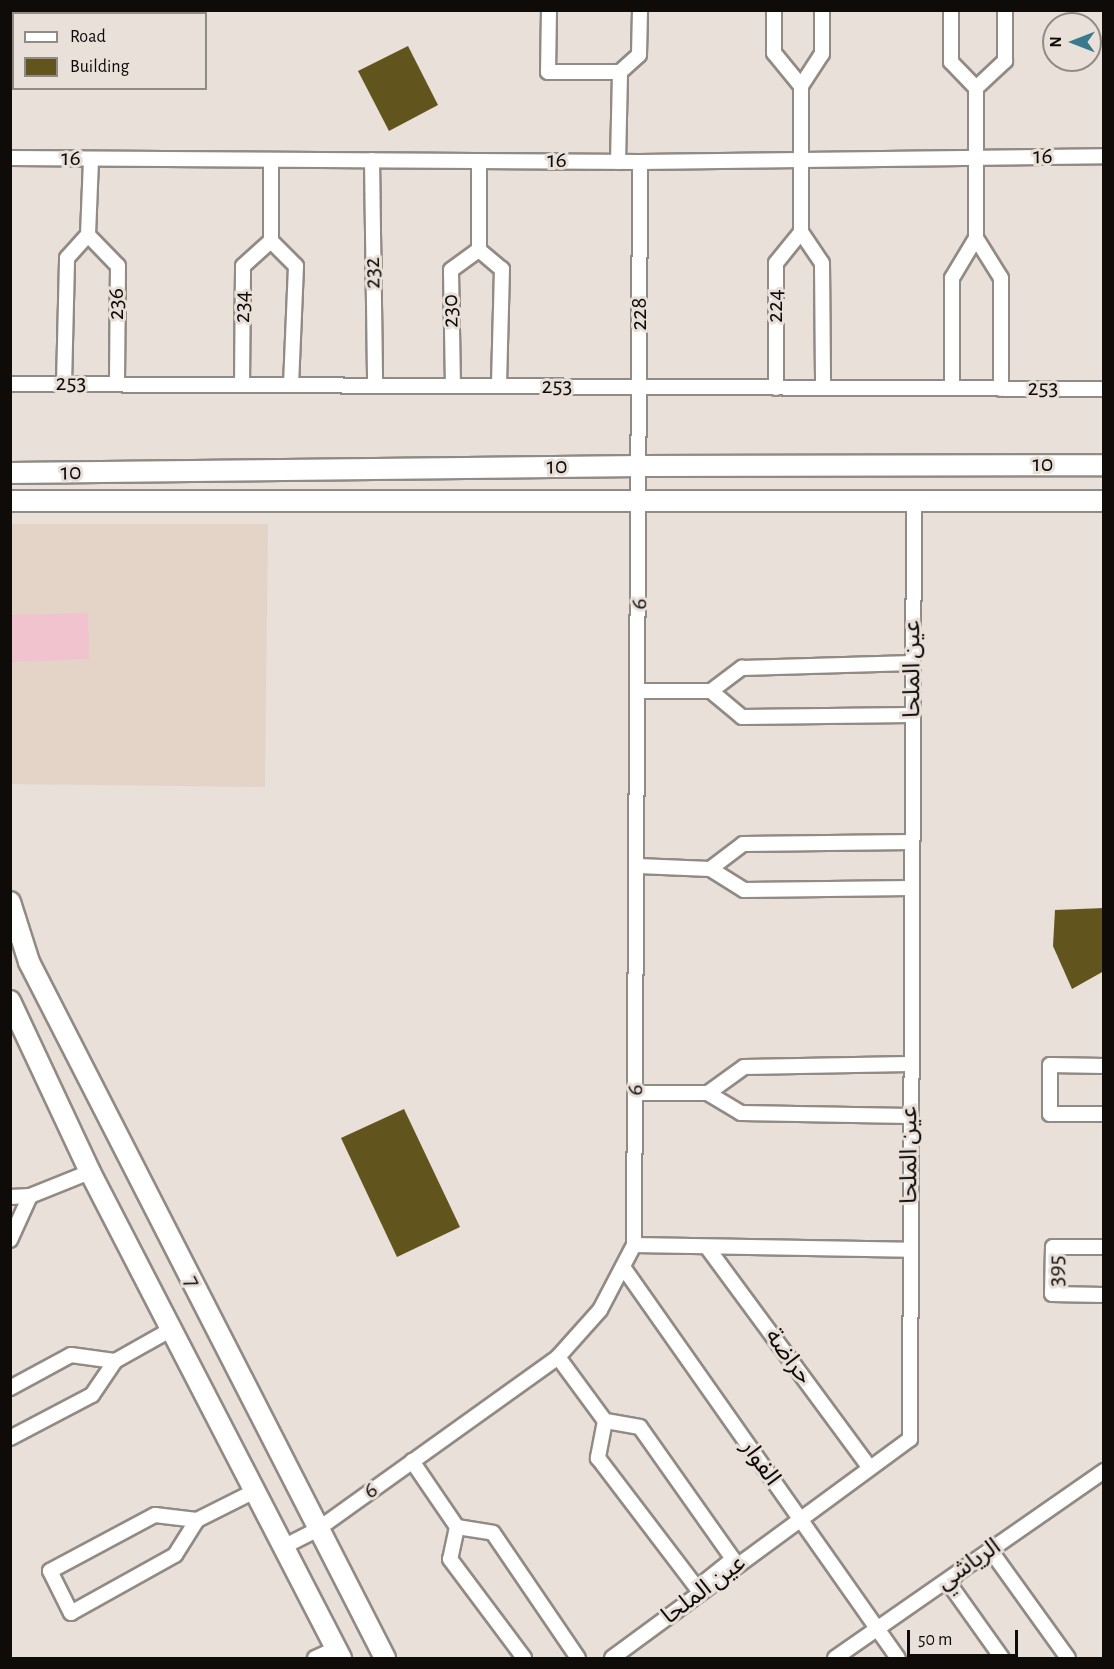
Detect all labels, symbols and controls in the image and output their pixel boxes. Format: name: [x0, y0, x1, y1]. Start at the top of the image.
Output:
legend: [12, 12, 207, 90]
north arrow: [1042, 12, 1102, 72]
text: Road: [70, 28, 106, 46]
text: N: [1048, 36, 1064, 48]
text: Building: [70, 58, 129, 76]
street label: 16: [1033, 142, 1053, 172]
street label: 16: [61, 145, 81, 173]
street label: 16: [547, 147, 567, 175]
street label: 232: [358, 257, 388, 289]
street label: 236: [103, 288, 131, 320]
street label: 224: [762, 289, 790, 323]
street label: 234: [228, 291, 258, 323]
street label: 230: [436, 294, 466, 328]
street label: 228: [626, 297, 654, 331]
street label: 253: [56, 370, 86, 398]
street label: 253: [542, 373, 572, 401]
street label: 253: [1028, 375, 1058, 403]
street label: 10: [1033, 451, 1053, 479]
street label: 10: [546, 452, 568, 482]
street label: 10: [60, 458, 82, 488]
street label: 6: [626, 598, 654, 610]
street label: عين الملحا: [899, 620, 927, 718]
street label: 6: [622, 1084, 650, 1096]
street label: عين الملحا: [896, 1106, 924, 1204]
street label: 395: [1043, 1255, 1071, 1287]
street label: 7: [177, 1271, 207, 1293]
street label: حراضة: [758, 1323, 818, 1391]
street label: الفوار: [734, 1434, 786, 1492]
street label: 6: [358, 1476, 384, 1506]
street label: الرياشي: [932, 1533, 1006, 1597]
street label: عين الملحا: [656, 1549, 752, 1631]
scale bar: [910, 1618, 1021, 1656]
text: 50 m: [918, 1631, 952, 1649]

